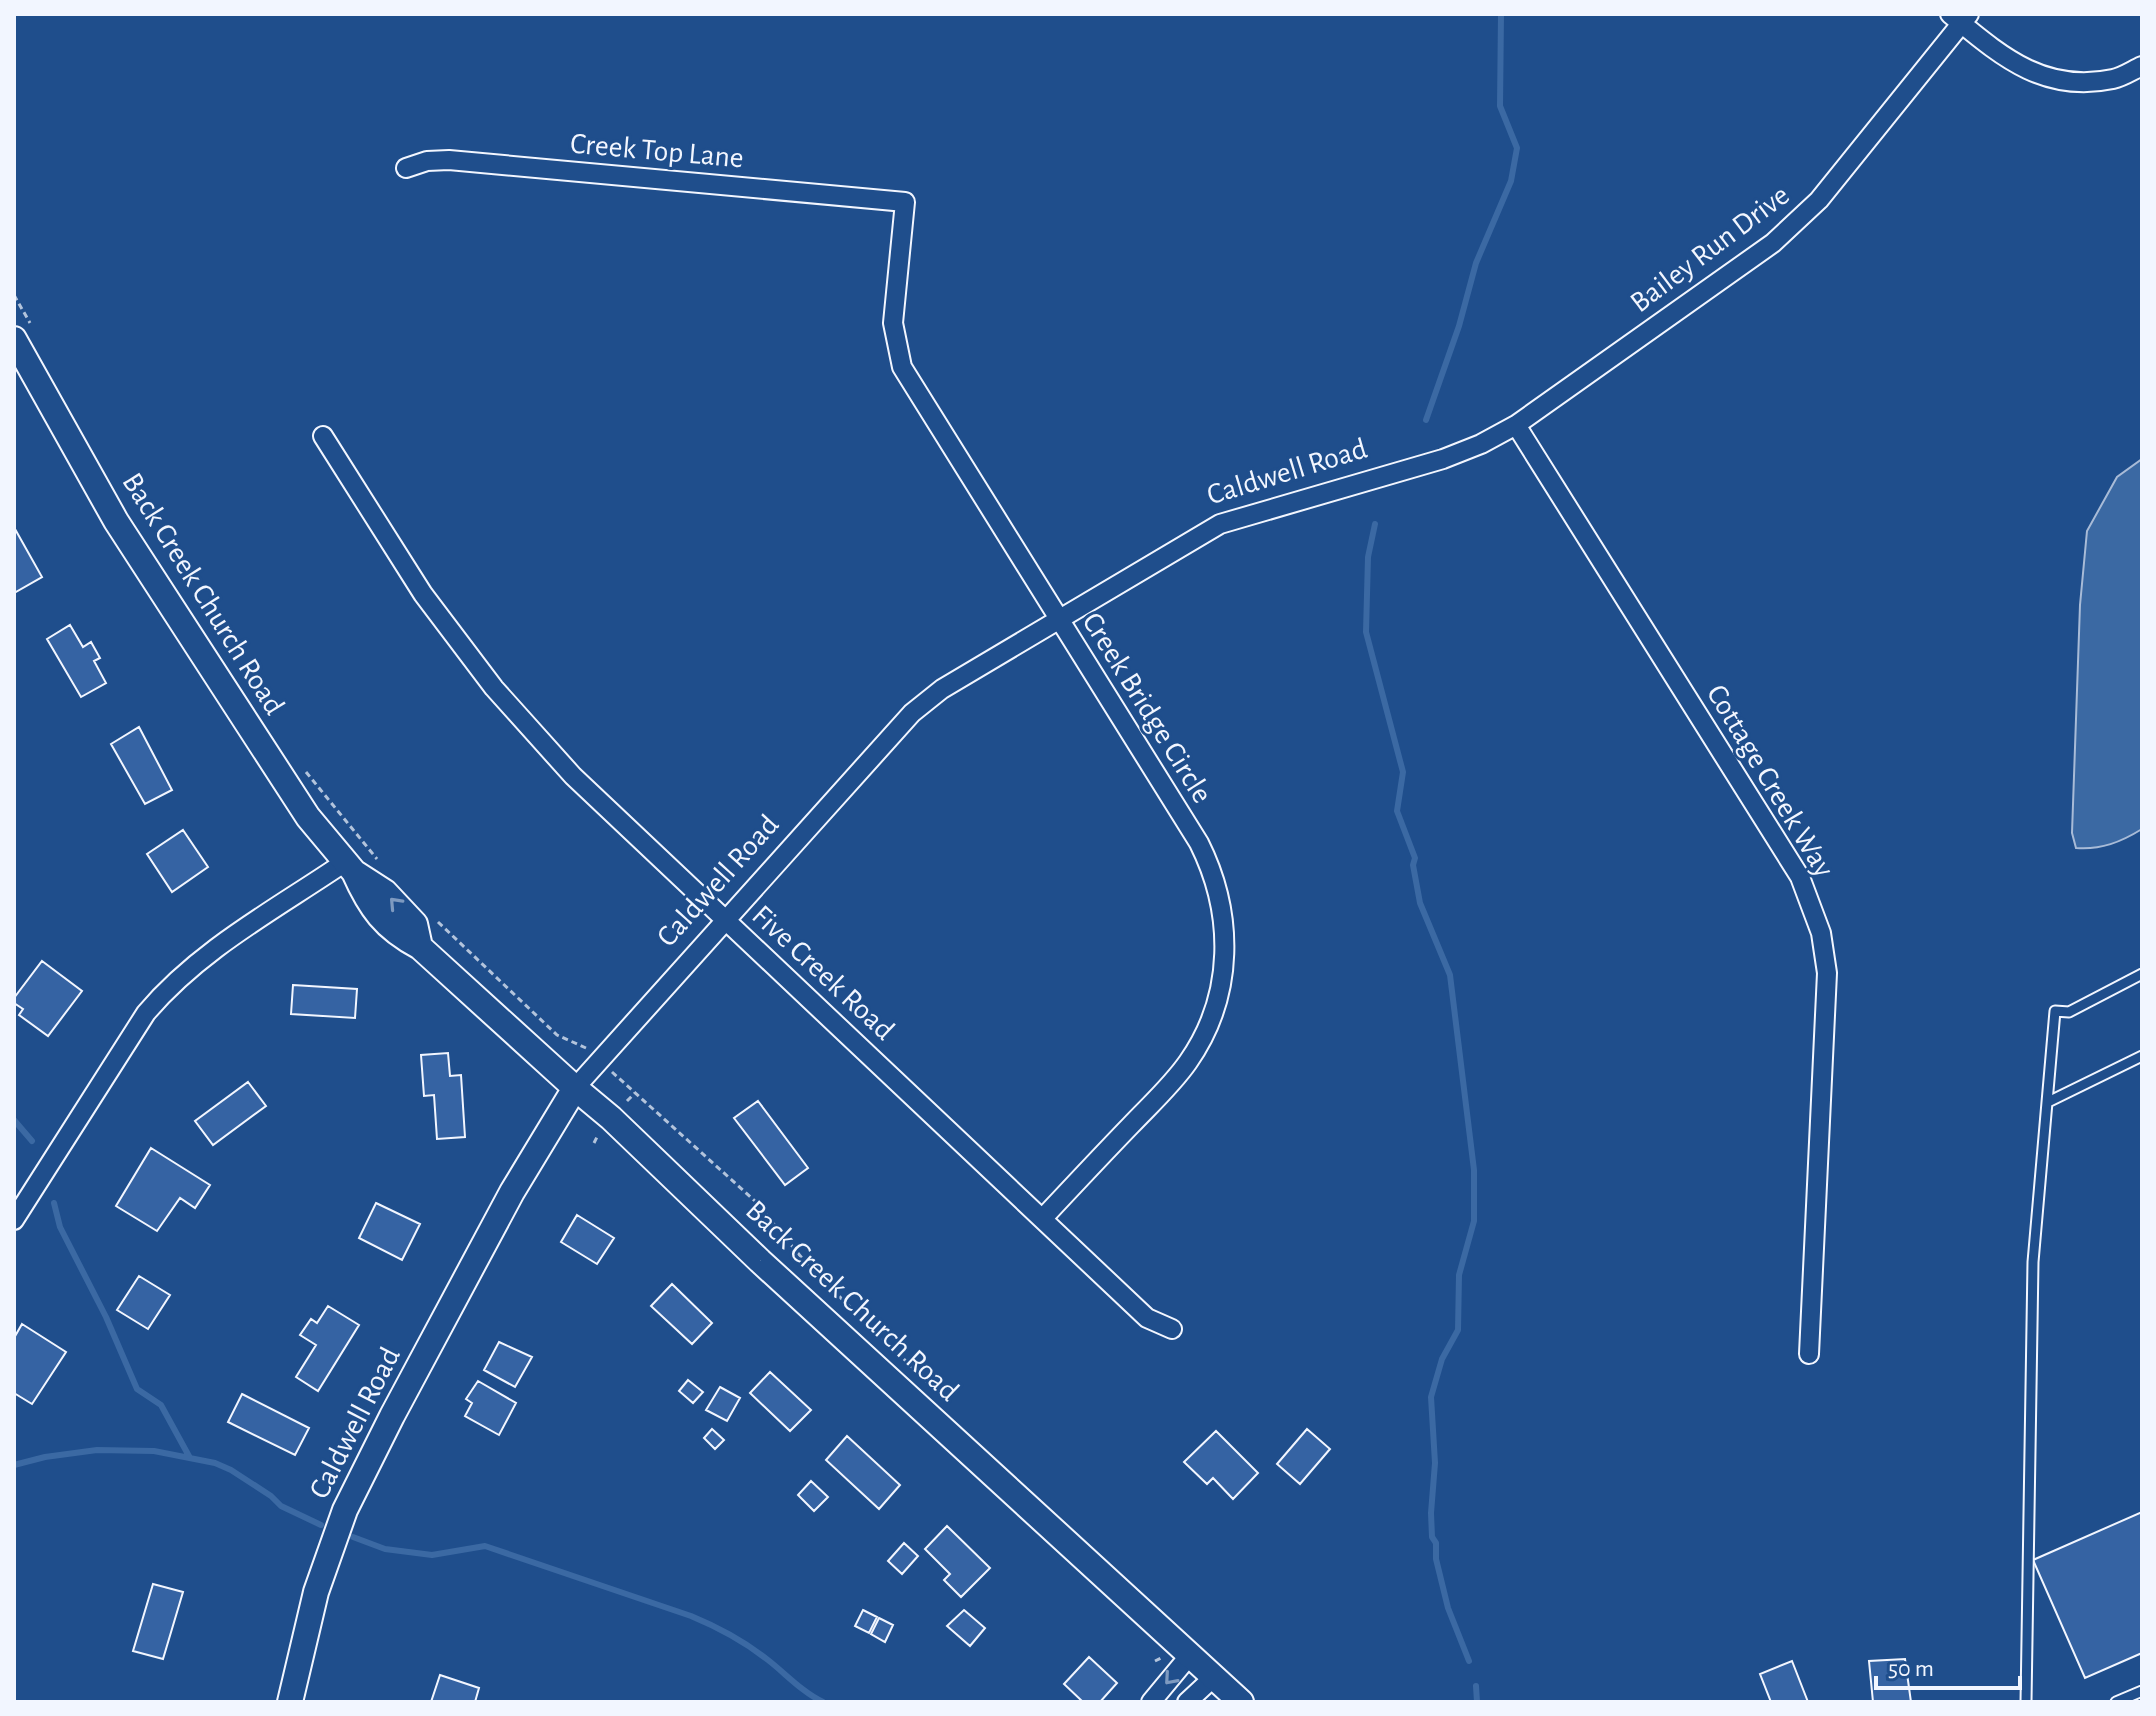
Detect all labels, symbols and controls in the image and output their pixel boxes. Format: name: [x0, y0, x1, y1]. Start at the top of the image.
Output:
street label: Creek Top Lane: [569, 128, 745, 174]
street label: Bailey Run Drive: [1625, 180, 1795, 318]
street label: Caldwell Road: [1204, 433, 1370, 511]
street label: Back Creek Church Road: [116, 468, 290, 720]
street label: Creek Bridge Circle: [1077, 608, 1217, 808]
street label: Cottage Creek Way: [1701, 680, 1839, 883]
street label: Caldwell Road: [651, 809, 785, 953]
one-way arrow: [390, 898, 405, 912]
street label: Five Creek Road: [746, 900, 900, 1046]
street label: Back Creek Church Road: [740, 1195, 964, 1407]
street label: Caldwell Road: [304, 1342, 406, 1504]
scale bar: [1876, 1640, 2020, 1690]
text: 50 m: [1888, 1657, 1934, 1681]
one-way arrow: [1166, 1669, 1180, 1684]

